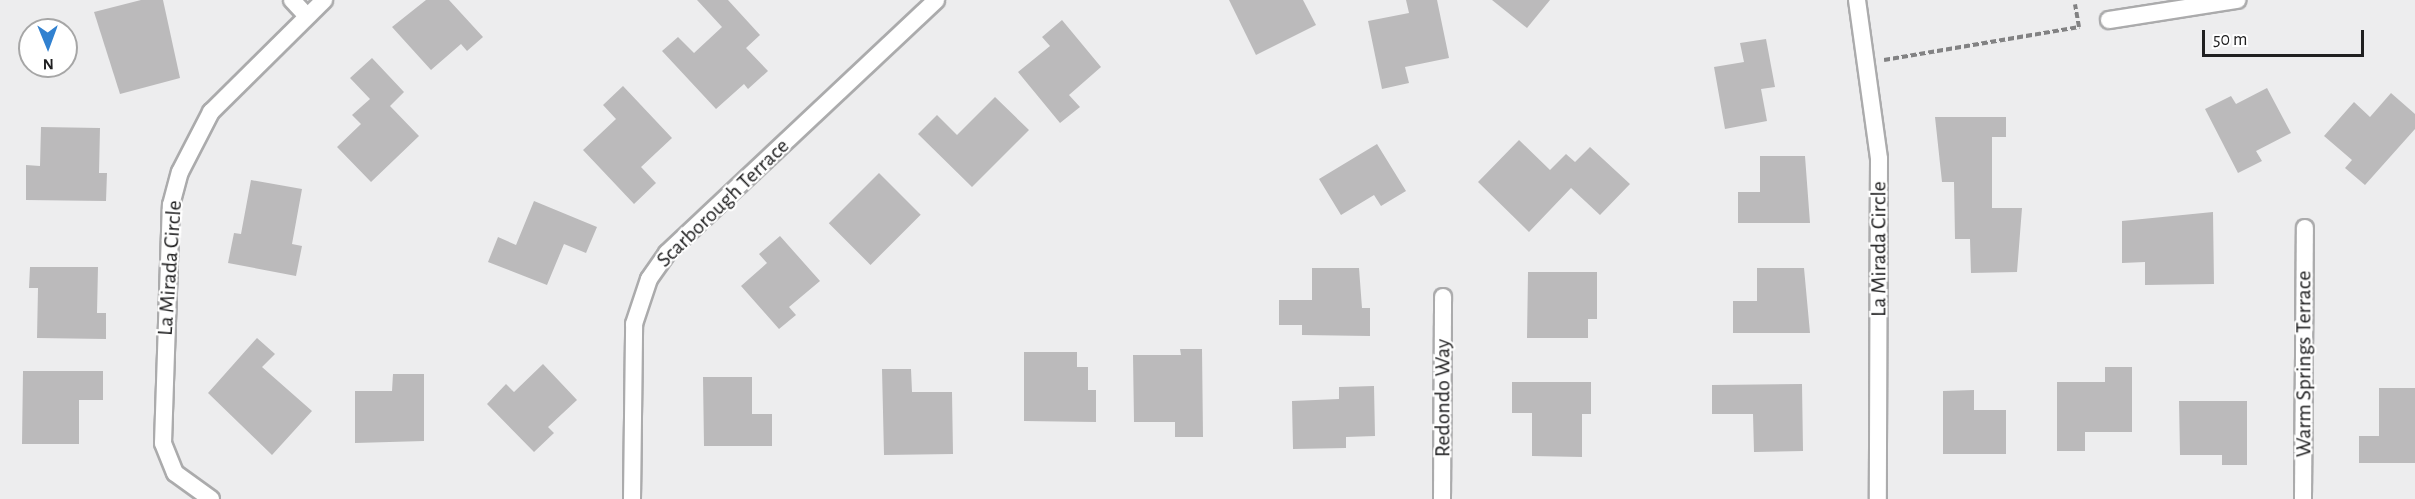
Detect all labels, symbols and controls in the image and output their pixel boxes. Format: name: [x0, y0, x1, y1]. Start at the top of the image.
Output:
north arrow: [18, 18, 78, 78]
scale bar: [2205, 18, 2367, 56]
text: 50 m: [2213, 31, 2247, 49]
text: N: [43, 56, 54, 72]
street label: Scarborough Terrace: [651, 133, 795, 273]
street label: La Mirada Circle: [1866, 181, 1892, 317]
street label: La Mirada Circle: [152, 199, 188, 337]
street label: Warm Springs Terrace: [2291, 271, 2317, 457]
street label: Redondo Way: [1430, 339, 1456, 457]

